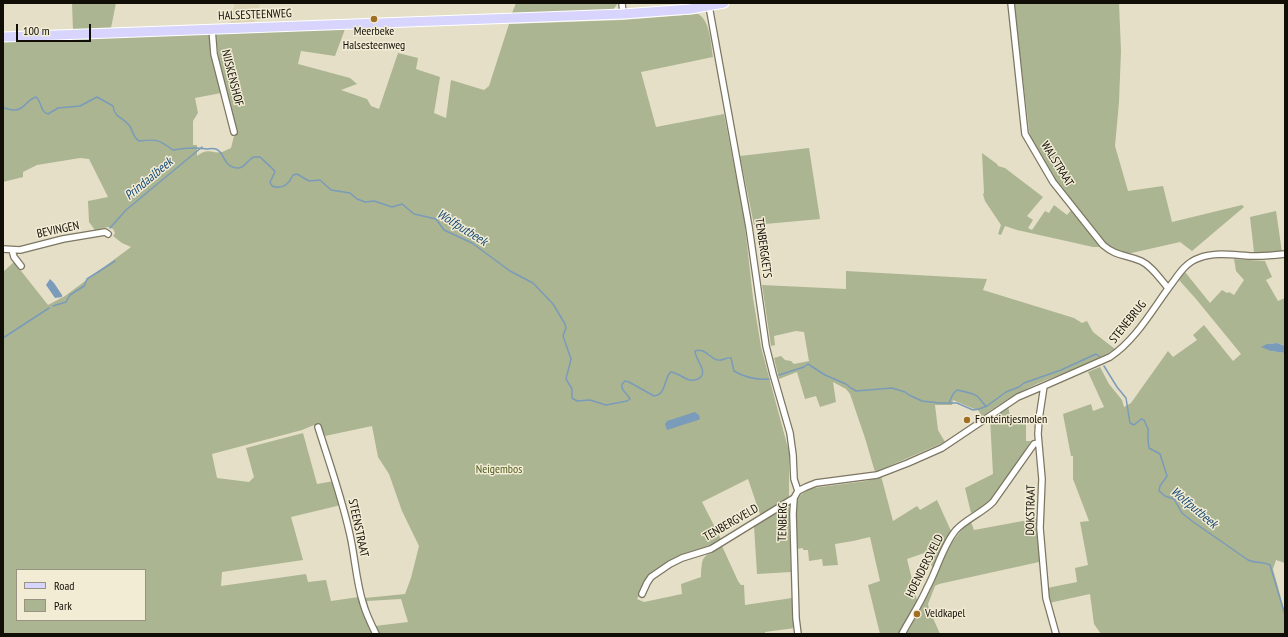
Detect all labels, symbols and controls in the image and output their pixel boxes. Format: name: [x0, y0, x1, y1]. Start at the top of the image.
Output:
street label: HALSESTEENWEG: [218, 7, 292, 23]
marker: Meerbeke Halsesteenweg: [369, 14, 379, 24]
scale bar: [18, 16, 93, 42]
text: 100 m: [23, 23, 50, 38]
place label: Meerbeke Halsesteenweg: [343, 25, 405, 53]
street label: NIJSKENSHOF: [218, 48, 246, 108]
street label: WALSTRAAT: [1038, 139, 1076, 189]
water label: Prindaalbeek: [122, 154, 176, 204]
water label: Wolfputbeek: [434, 206, 490, 250]
street label: TENBERGKETS: [752, 217, 774, 279]
street label: BEVINGEN: [35, 218, 81, 242]
street label: STENEBRUG: [1106, 298, 1150, 346]
place label: Fonteintjesmolen: [975, 413, 1047, 427]
marker: Fonteintjesmolen: [962, 415, 972, 425]
park label: Neigembos: [476, 463, 522, 477]
street label: DOKSTRAAT: [1023, 484, 1039, 536]
water label: Wolfputbeek: [1167, 484, 1221, 532]
street label: STEENSTRAAT: [345, 498, 371, 558]
street label: TENBERGVELD: [701, 501, 761, 545]
street label: TENBERG: [775, 502, 791, 542]
street label: HOENDERSVELD: [903, 532, 947, 600]
legend: [16, 569, 146, 621]
text: Road: [54, 578, 74, 593]
text: Park: [54, 598, 72, 613]
place label: Veldkapel: [925, 607, 965, 621]
marker: Veldkapel: [912, 609, 922, 619]

